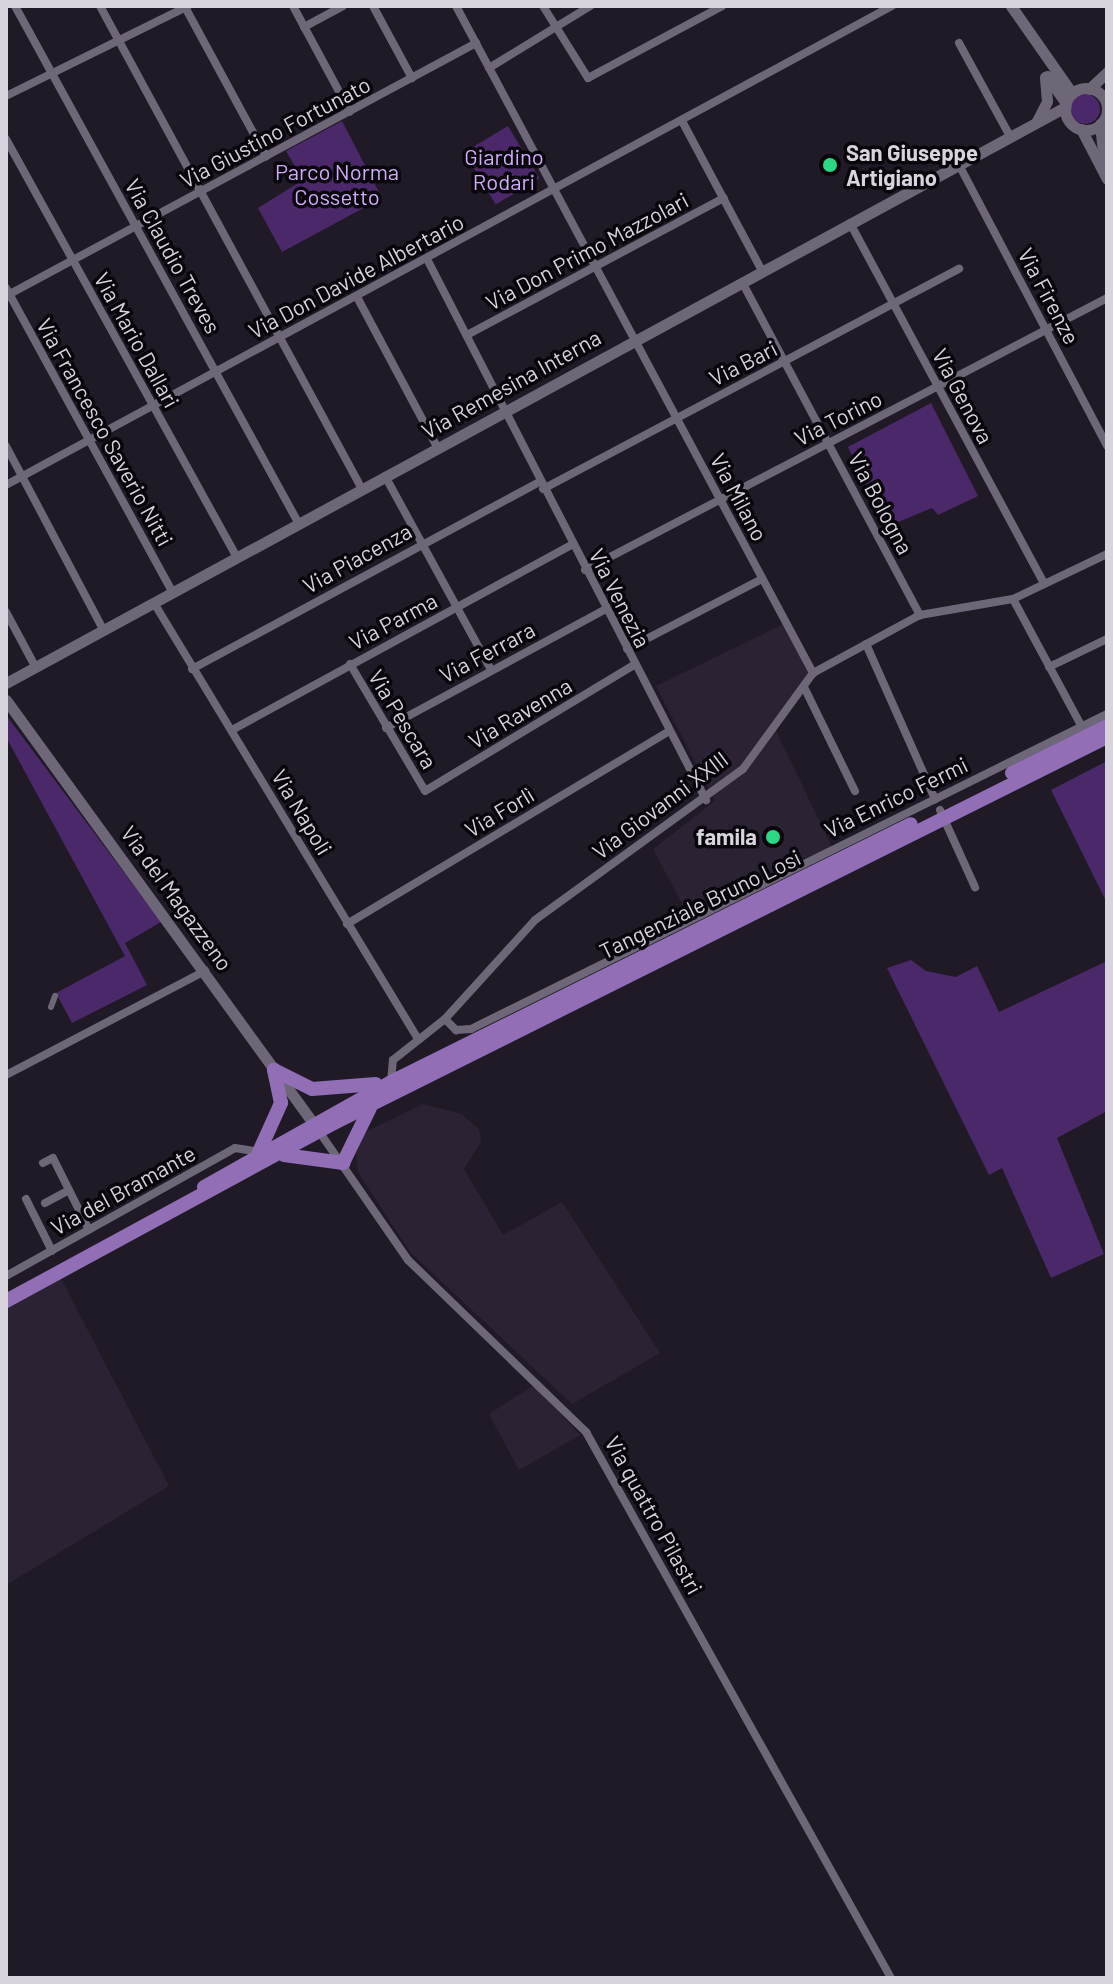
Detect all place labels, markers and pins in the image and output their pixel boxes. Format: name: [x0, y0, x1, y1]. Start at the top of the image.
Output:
place label: San Giuseppe Artigiano: [846, 139, 978, 190]
marker: San Giuseppe Artigiano: [821, 156, 839, 174]
place label: famila: [696, 824, 757, 850]
marker: famila: [764, 828, 782, 846]

